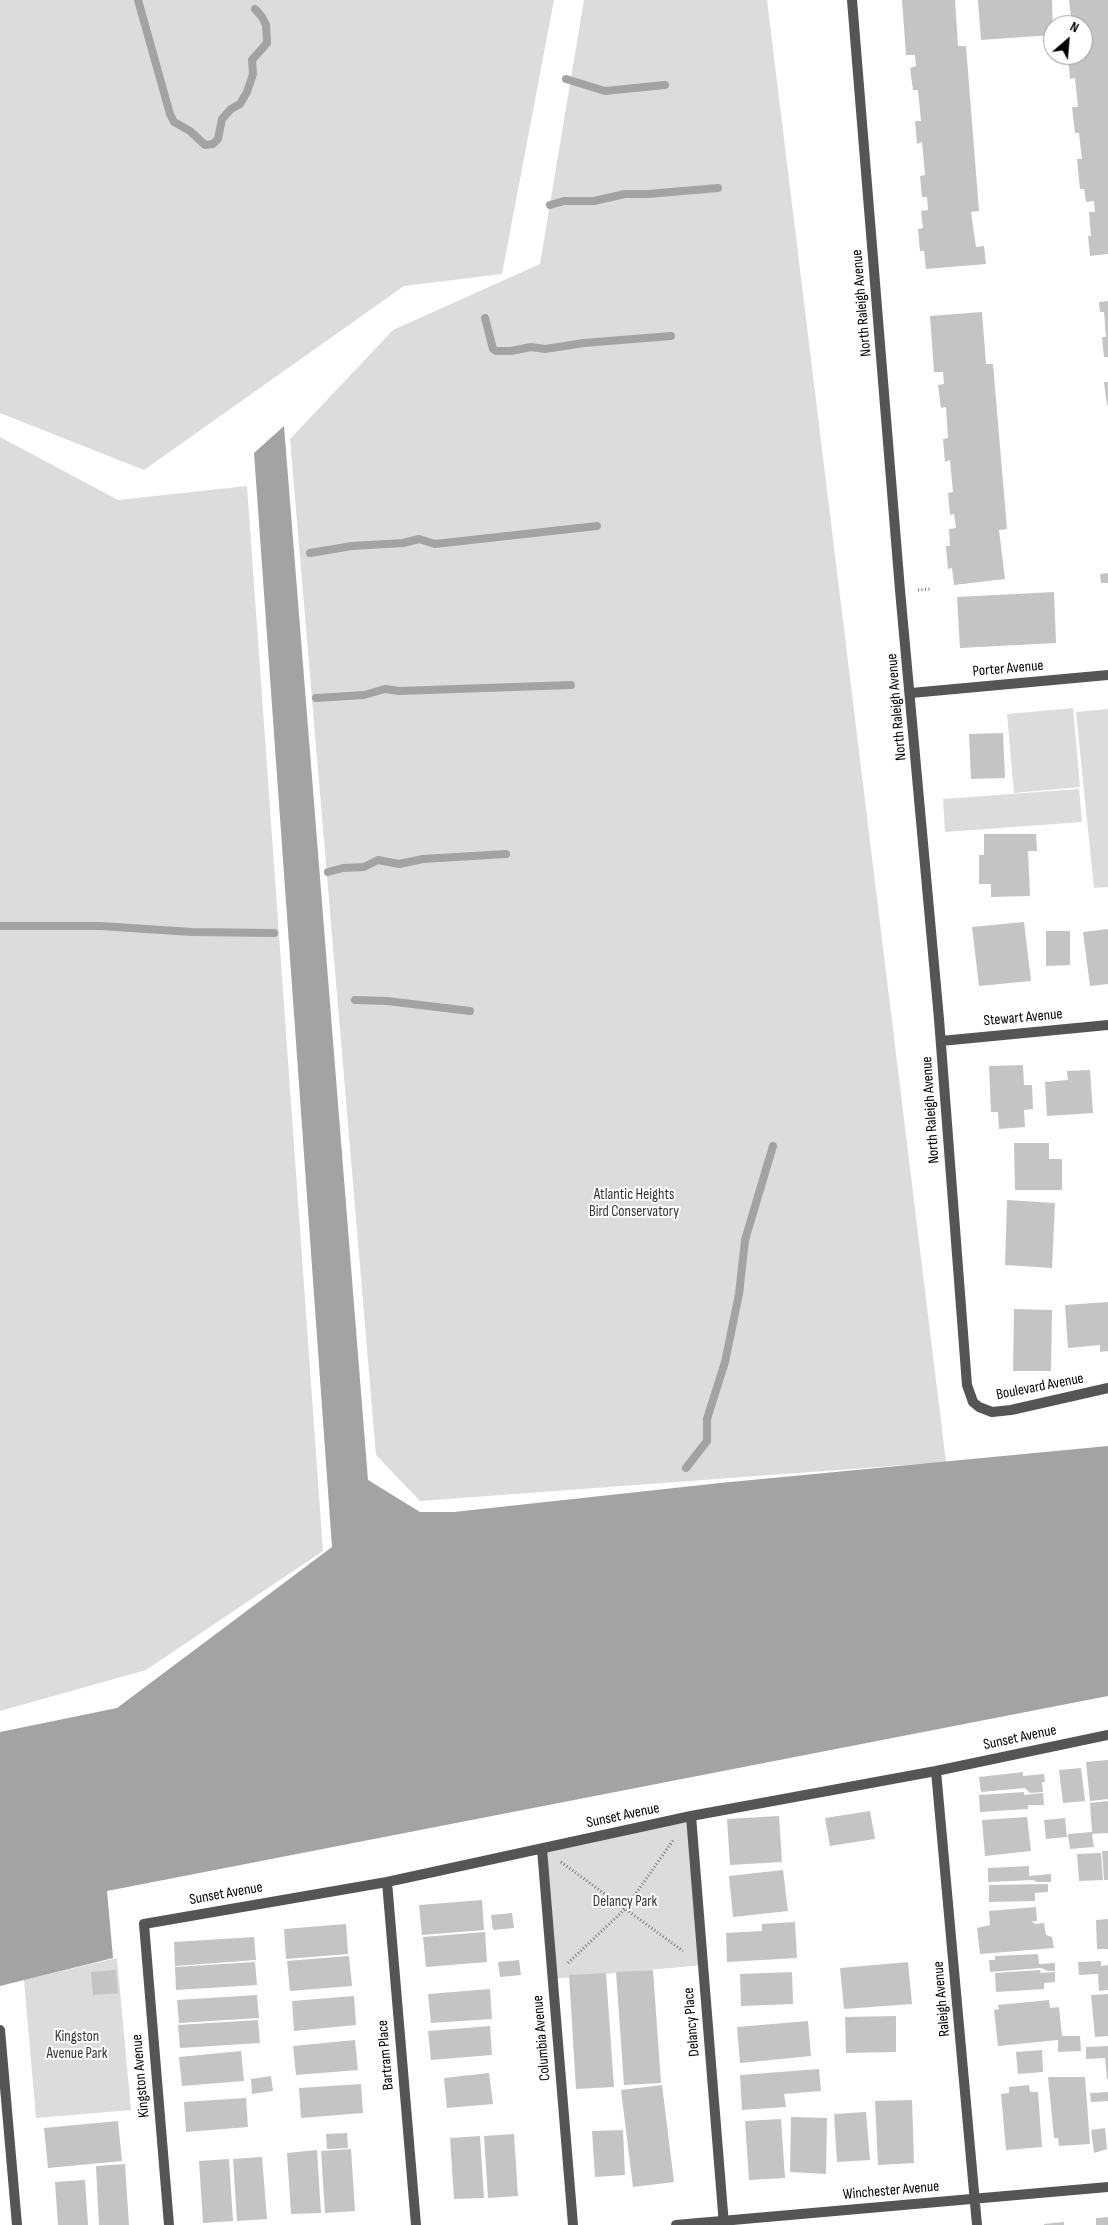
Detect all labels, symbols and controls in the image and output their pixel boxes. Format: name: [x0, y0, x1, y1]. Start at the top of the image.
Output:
north arrow: [1043, 15, 1093, 65]
text: N: [1067, 18, 1082, 36]
street label: North Raleigh Avenue: [848, 249, 876, 357]
street label: North Raleigh Avenue: [883, 653, 911, 761]
street label: Porter Avenue: [972, 657, 1044, 681]
street label: Stewart Avenue: [983, 1006, 1063, 1030]
street label: North Raleigh Avenue: [918, 1056, 944, 1164]
park label: Atlantic Heights Bird Conservatory: [589, 1186, 679, 1221]
street label: Boulevard Avenue: [995, 1370, 1085, 1404]
street label: Sunset Avenue: [982, 1721, 1058, 1755]
street label: Sunset Avenue: [585, 1799, 661, 1833]
street label: Sunset Avenue: [188, 1879, 264, 1909]
park label: Delancy Park: [593, 1893, 657, 1911]
street label: Raleigh Avenue: [930, 1961, 954, 2037]
street label: Delancy Place: [680, 1987, 704, 2057]
street label: Columbia Avenue: [529, 1994, 555, 2082]
street label: Bartram Place: [374, 2019, 398, 2091]
park label: Kingston Avenue Park: [46, 2028, 108, 2063]
street label: Kingston Avenue: [128, 2034, 154, 2118]
street label: Winchester Avenue: [842, 2178, 940, 2204]

